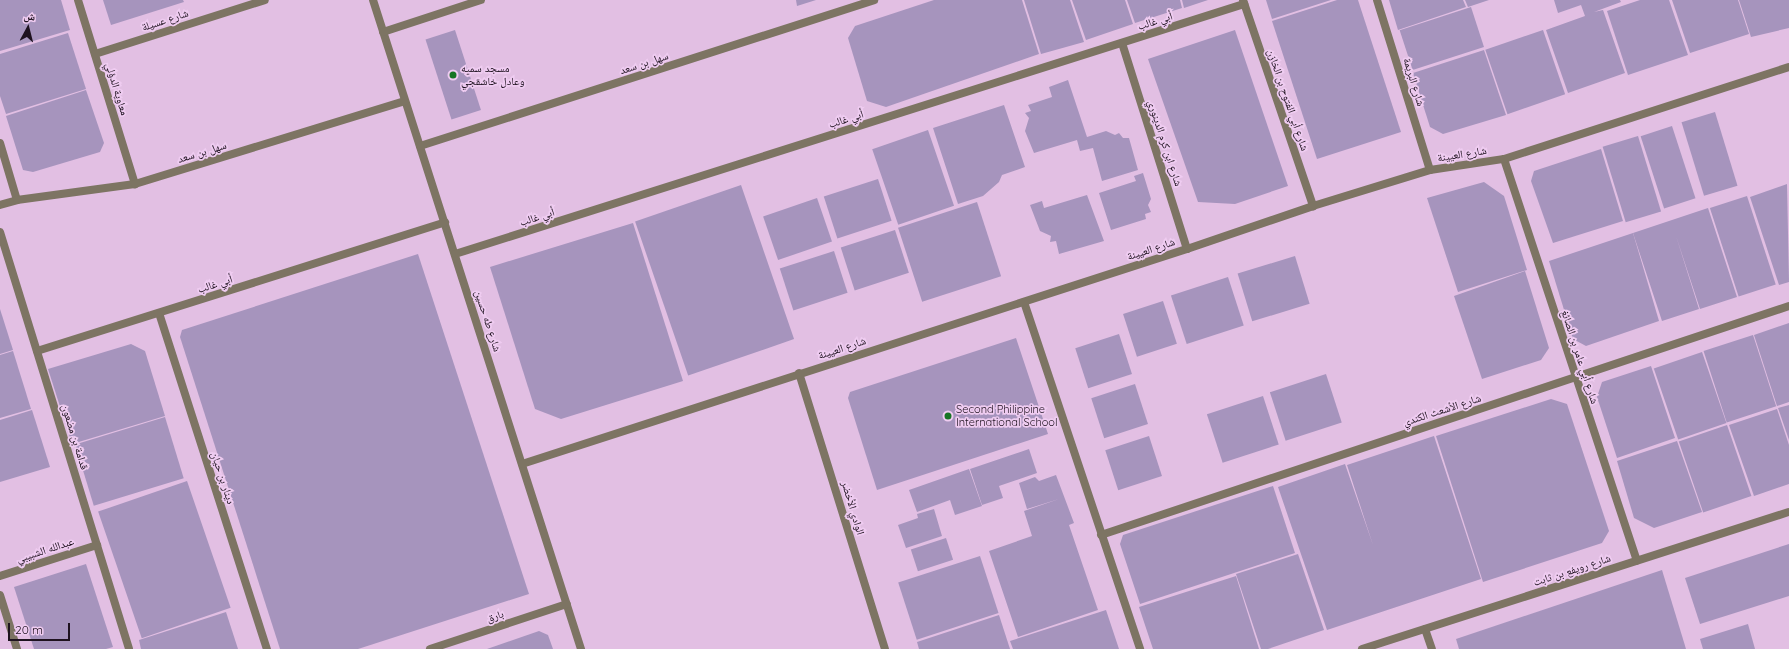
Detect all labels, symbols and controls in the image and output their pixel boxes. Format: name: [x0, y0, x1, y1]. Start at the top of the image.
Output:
street label: شارع عسيلة: [140, 6, 190, 34]
north arrow: [8, 8, 48, 48]
text: ش: [23, 8, 36, 24]
street label: أبي غالب: [1136, 9, 1174, 33]
street label: شارع أبي الفتوح بن الخازن: [1264, 47, 1312, 153]
street label: سهل بن سعد: [618, 49, 670, 77]
street label: شارع البريمة: [1400, 56, 1428, 108]
street label: معاوية الدؤلي: [103, 61, 131, 117]
place label: مسجد سميه وعادل خاشقجي: [461, 62, 525, 88]
marker: مسجد سميه وعادل خاشقجي: [448, 70, 458, 80]
street label: شارع ابن كرم الدينوري: [1145, 98, 1185, 188]
street label: أبي غالب: [827, 107, 865, 131]
street label: سهل بن سعد: [176, 138, 228, 166]
street label: شارع العيينة: [1437, 144, 1487, 164]
street label: أبي غالب: [518, 205, 556, 229]
street label: شارع العيينة: [1125, 235, 1177, 263]
street label: أبي غالب: [196, 272, 234, 296]
street label: شارع طه حسين: [472, 289, 504, 353]
street label: شارع أبي عامر بن الصائغ: [1559, 308, 1601, 406]
street label: شارع العيينة: [816, 334, 868, 362]
street label: شارع الأشعث الكندي: [1401, 391, 1483, 429]
street label: قدامة بن مضعون: [59, 403, 91, 471]
place label: Second Philippine International School: [956, 403, 1057, 429]
marker: Second Philippine International School: [943, 411, 953, 421]
street label: دينار بن حيان: [208, 450, 238, 506]
street label: الوادي الأخضر: [839, 480, 867, 536]
street label: عبدالله الشبيبي: [15, 534, 75, 566]
street label: شارع رويفع بن ثابت: [1532, 551, 1612, 589]
street label: بارق: [485, 607, 505, 625]
scale bar: [10, 615, 72, 641]
text: 20 m: [15, 622, 43, 637]

